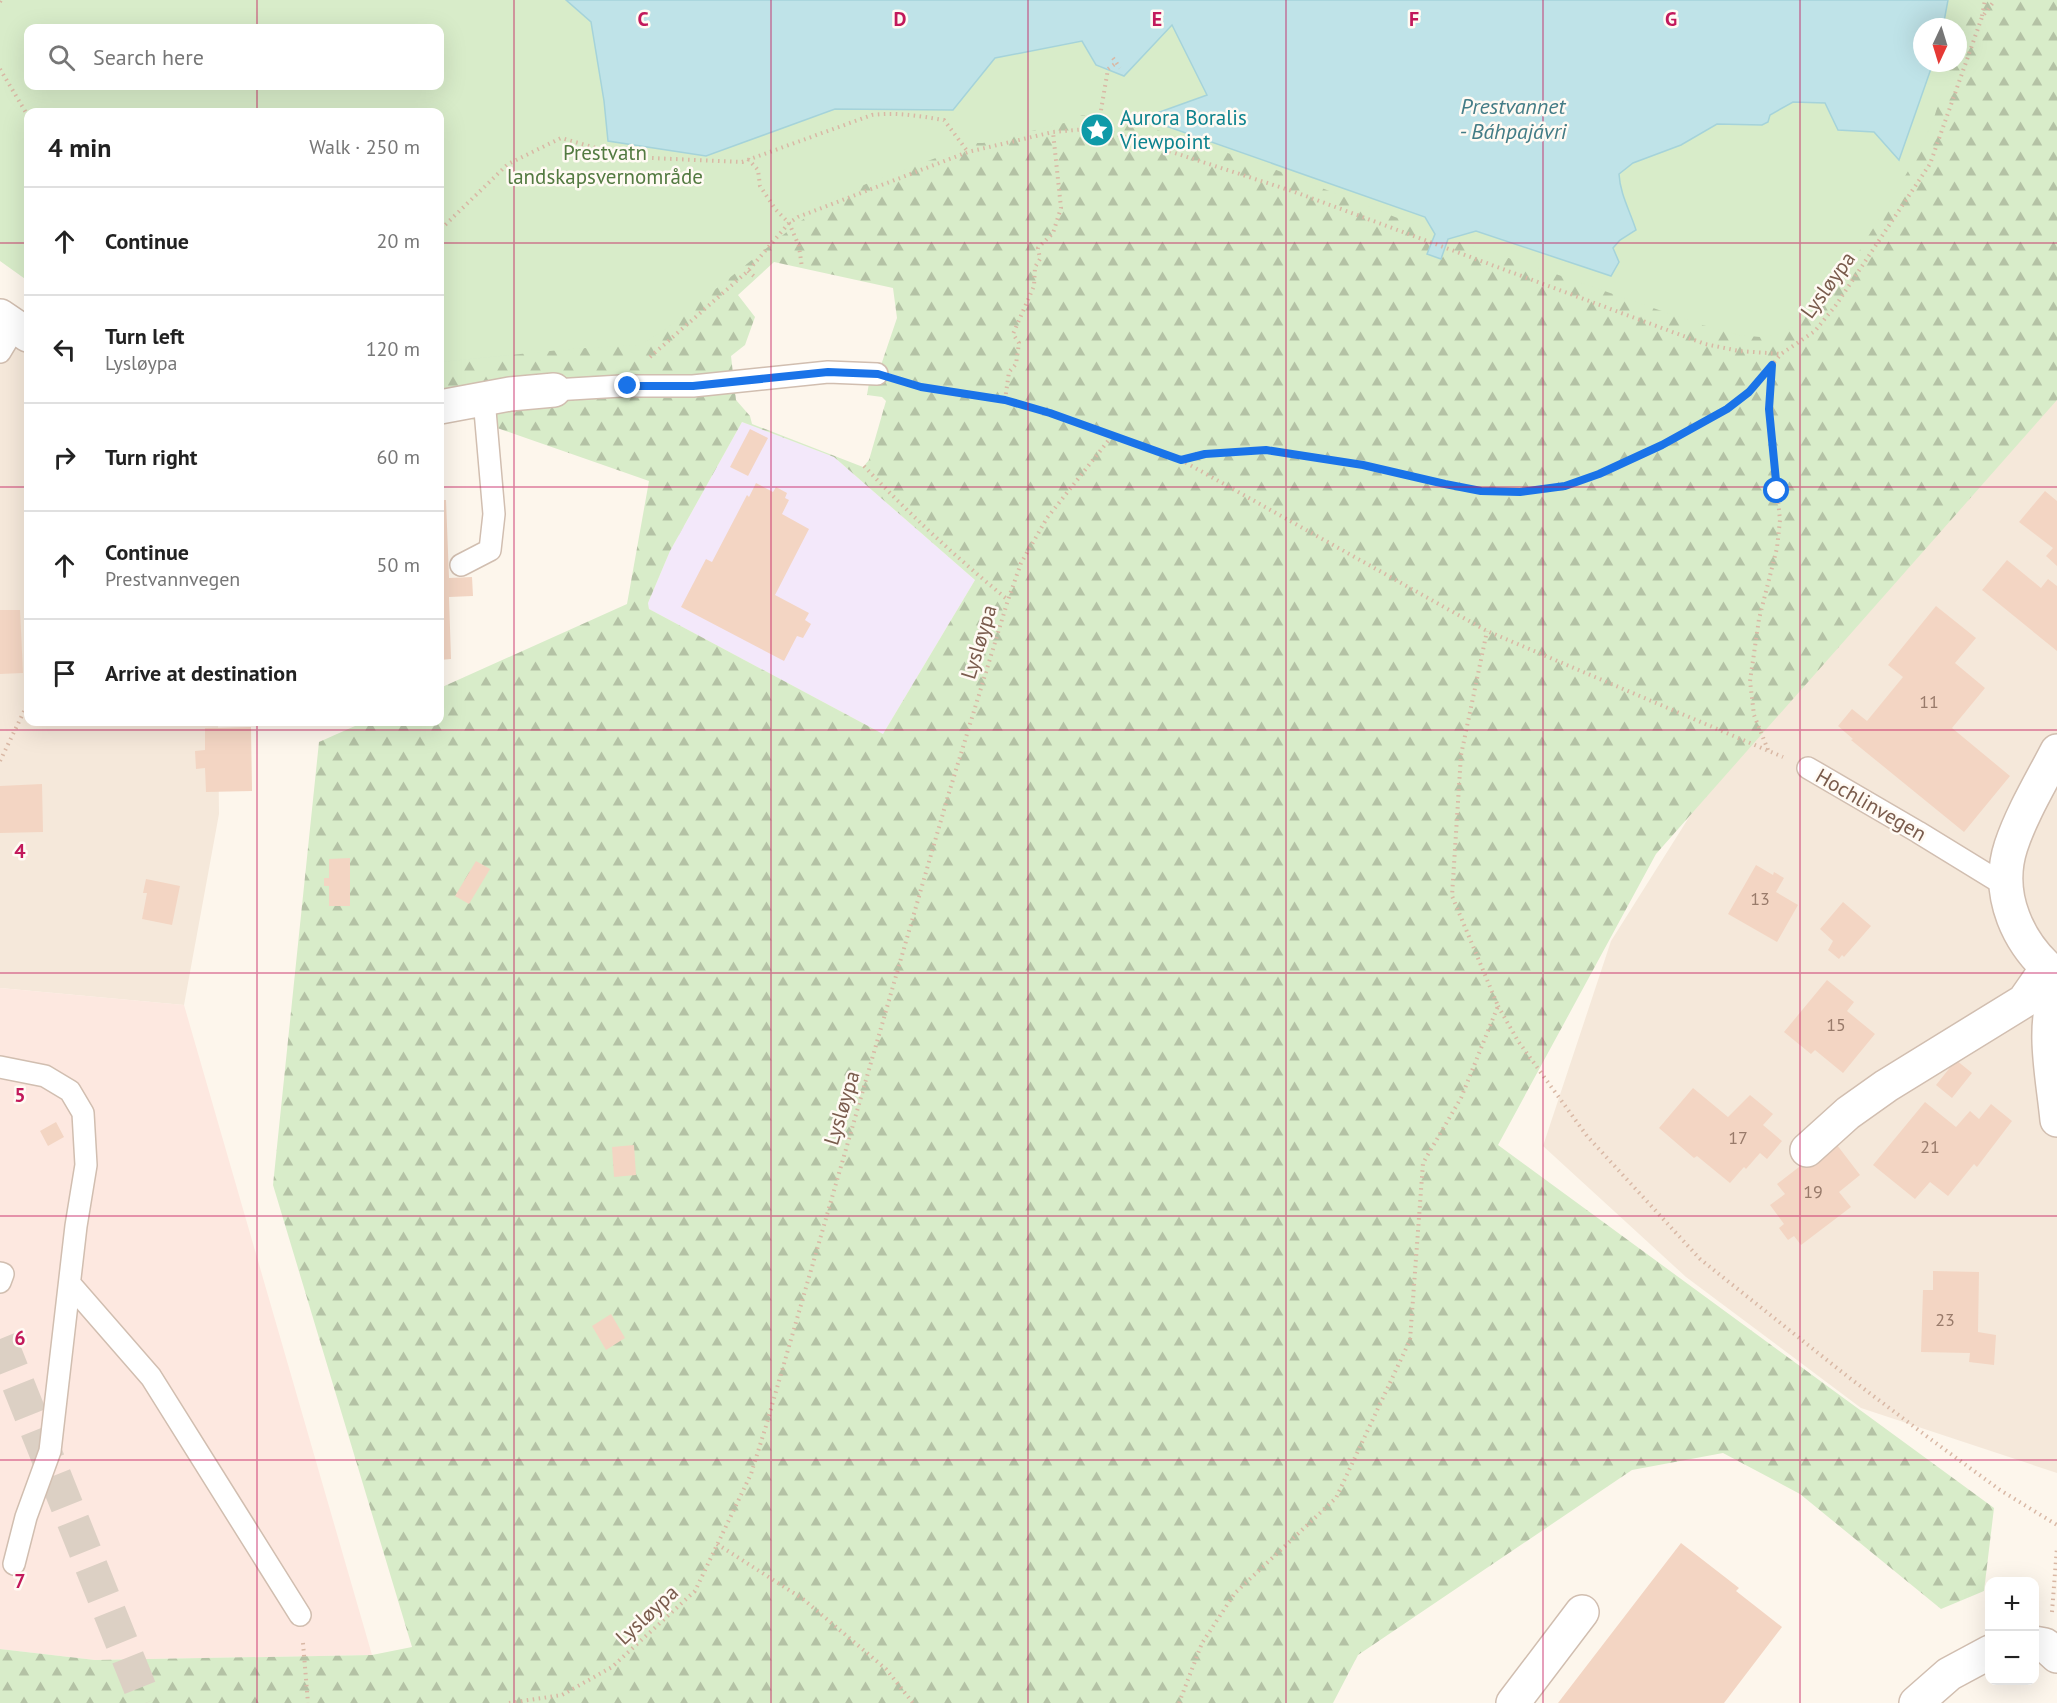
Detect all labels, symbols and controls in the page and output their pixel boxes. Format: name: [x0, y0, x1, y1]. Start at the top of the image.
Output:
text: C: [637, 6, 649, 32]
text: D: [894, 6, 907, 32]
text: E: [1152, 6, 1162, 32]
text: F: [1409, 6, 1419, 32]
text: G: [1665, 6, 1677, 32]
north arrow: [1913, 18, 1967, 72]
search box: [24, 24, 444, 90]
icon: search: [45, 41, 78, 74]
text: Search here: [93, 43, 204, 71]
water label: Prestvannet - Báhpajávri: [1459, 92, 1568, 145]
place label: Aurora Boralis Viewpoint: [1119, 104, 1247, 155]
place icon: Aurora Boralis Viewpoint: [1079, 112, 1115, 148]
text: 4 min: [48, 131, 111, 164]
text: Walk · 250 m: [309, 134, 420, 160]
park label: Prestvatn landskapsvernområde: [507, 139, 703, 190]
icon: ahead: [48, 225, 81, 258]
text: Continue: [105, 227, 189, 255]
text: 20 m: [377, 228, 420, 254]
street label: Lysløypa: [1794, 246, 1861, 323]
text: Turn left: [105, 322, 185, 350]
icon: left: [48, 333, 81, 366]
text: 120 m: [366, 336, 420, 362]
text: Lysløypa: [105, 350, 178, 376]
route end: [614, 372, 640, 398]
icon: right: [48, 441, 81, 474]
text: Turn right: [105, 443, 197, 471]
text: 60 m: [377, 444, 420, 470]
route start: [1763, 477, 1789, 503]
text: Continue: [105, 538, 189, 566]
icon: ahead: [48, 549, 81, 582]
text: 50 m: [377, 552, 420, 578]
text: Prestvannvegen: [105, 566, 240, 592]
street label: Lysløypa: [954, 602, 1003, 682]
icon: arrive: [48, 657, 81, 690]
text: Arrive at destination: [105, 659, 297, 687]
house number: 11: [1919, 690, 1939, 713]
street label: Hochlinvegen: [1811, 762, 1931, 847]
text: 4: [14, 838, 26, 864]
house number: 13: [1750, 887, 1770, 910]
house number: 15: [1826, 1013, 1846, 1036]
street label: Lysløypa: [817, 1068, 866, 1148]
text: 5: [14, 1082, 26, 1108]
house number: 17: [1728, 1126, 1748, 1149]
house number: 21: [1920, 1135, 1940, 1158]
house number: 19: [1803, 1180, 1823, 1203]
house number: 23: [1935, 1308, 1955, 1331]
text: 6: [14, 1325, 26, 1351]
text: 7: [14, 1568, 26, 1594]
map controls: [1985, 1577, 2039, 1685]
button: +: [1985, 1577, 2039, 1631]
street label: Lysløypa: [610, 1579, 684, 1650]
button: −: [1985, 1631, 2039, 1685]

